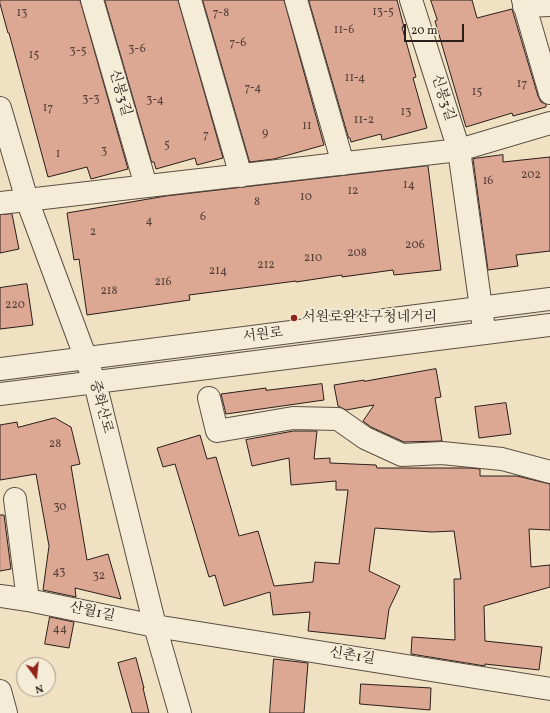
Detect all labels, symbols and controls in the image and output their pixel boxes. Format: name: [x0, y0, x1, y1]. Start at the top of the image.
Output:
house number: 13-5: [372, 6, 394, 20]
house number: 13: [17, 7, 27, 21]
house number: 7-8: [213, 7, 229, 21]
scale bar: [406, 16, 466, 42]
text: 20 m: [411, 23, 438, 39]
house number: 11-6: [334, 24, 354, 38]
house number: 7-6: [230, 37, 246, 51]
house number: 3-6: [128, 43, 146, 57]
house number: 3-5: [70, 45, 86, 59]
house number: 15: [29, 49, 39, 63]
street label: 신봉3길: [104, 68, 134, 118]
house number: 11-4: [345, 72, 365, 86]
street label: 신봉3길: [427, 73, 457, 123]
house number: 17: [517, 78, 527, 92]
house number: 7-4: [245, 82, 261, 96]
house number: 15: [472, 86, 482, 100]
house number: 3-3: [82, 93, 100, 107]
house number: 3-4: [146, 94, 164, 108]
house number: 17: [43, 102, 53, 116]
house number: 13: [401, 106, 411, 120]
house number: 11-2: [354, 114, 374, 128]
house number: 11: [302, 120, 312, 134]
house number: 9: [262, 127, 268, 141]
house number: 7: [203, 129, 209, 143]
house number: 5: [164, 139, 170, 153]
house number: 3: [101, 145, 107, 159]
house number: 1: [56, 148, 60, 162]
house number: 202: [521, 169, 541, 183]
house number: 16: [483, 175, 493, 189]
house number: 14: [403, 179, 415, 193]
house number: 12: [347, 185, 359, 199]
house number: 10: [300, 191, 312, 205]
house number: 8: [254, 196, 260, 210]
house number: 6: [200, 211, 206, 225]
house number: 4: [145, 215, 153, 229]
house number: 2: [90, 226, 96, 240]
house number: 206: [405, 239, 425, 253]
house number: 208: [347, 247, 367, 261]
house number: 210: [304, 252, 322, 266]
house number: 212: [257, 259, 275, 273]
house number: 214: [209, 265, 227, 279]
house number: 216: [154, 276, 172, 290]
house number: 218: [100, 285, 118, 299]
house number: 220: [5, 299, 25, 313]
place label: 서원로완산구청네거리: [302, 310, 437, 326]
marker: 서원로완산구청네거리: [289, 313, 299, 323]
street label: 서원로: [242, 325, 284, 347]
street label: 중화산로: [85, 379, 115, 435]
house number: 28: [49, 438, 61, 452]
house number: 30: [53, 501, 67, 515]
house number: 43: [53, 566, 65, 580]
house number: 32: [93, 570, 105, 584]
street label: 산월1길: [68, 600, 116, 626]
house number: 44: [53, 623, 67, 637]
street label: 신촌1길: [328, 645, 376, 669]
north arrow: [16, 657, 56, 697]
text: N: [33, 680, 45, 696]

